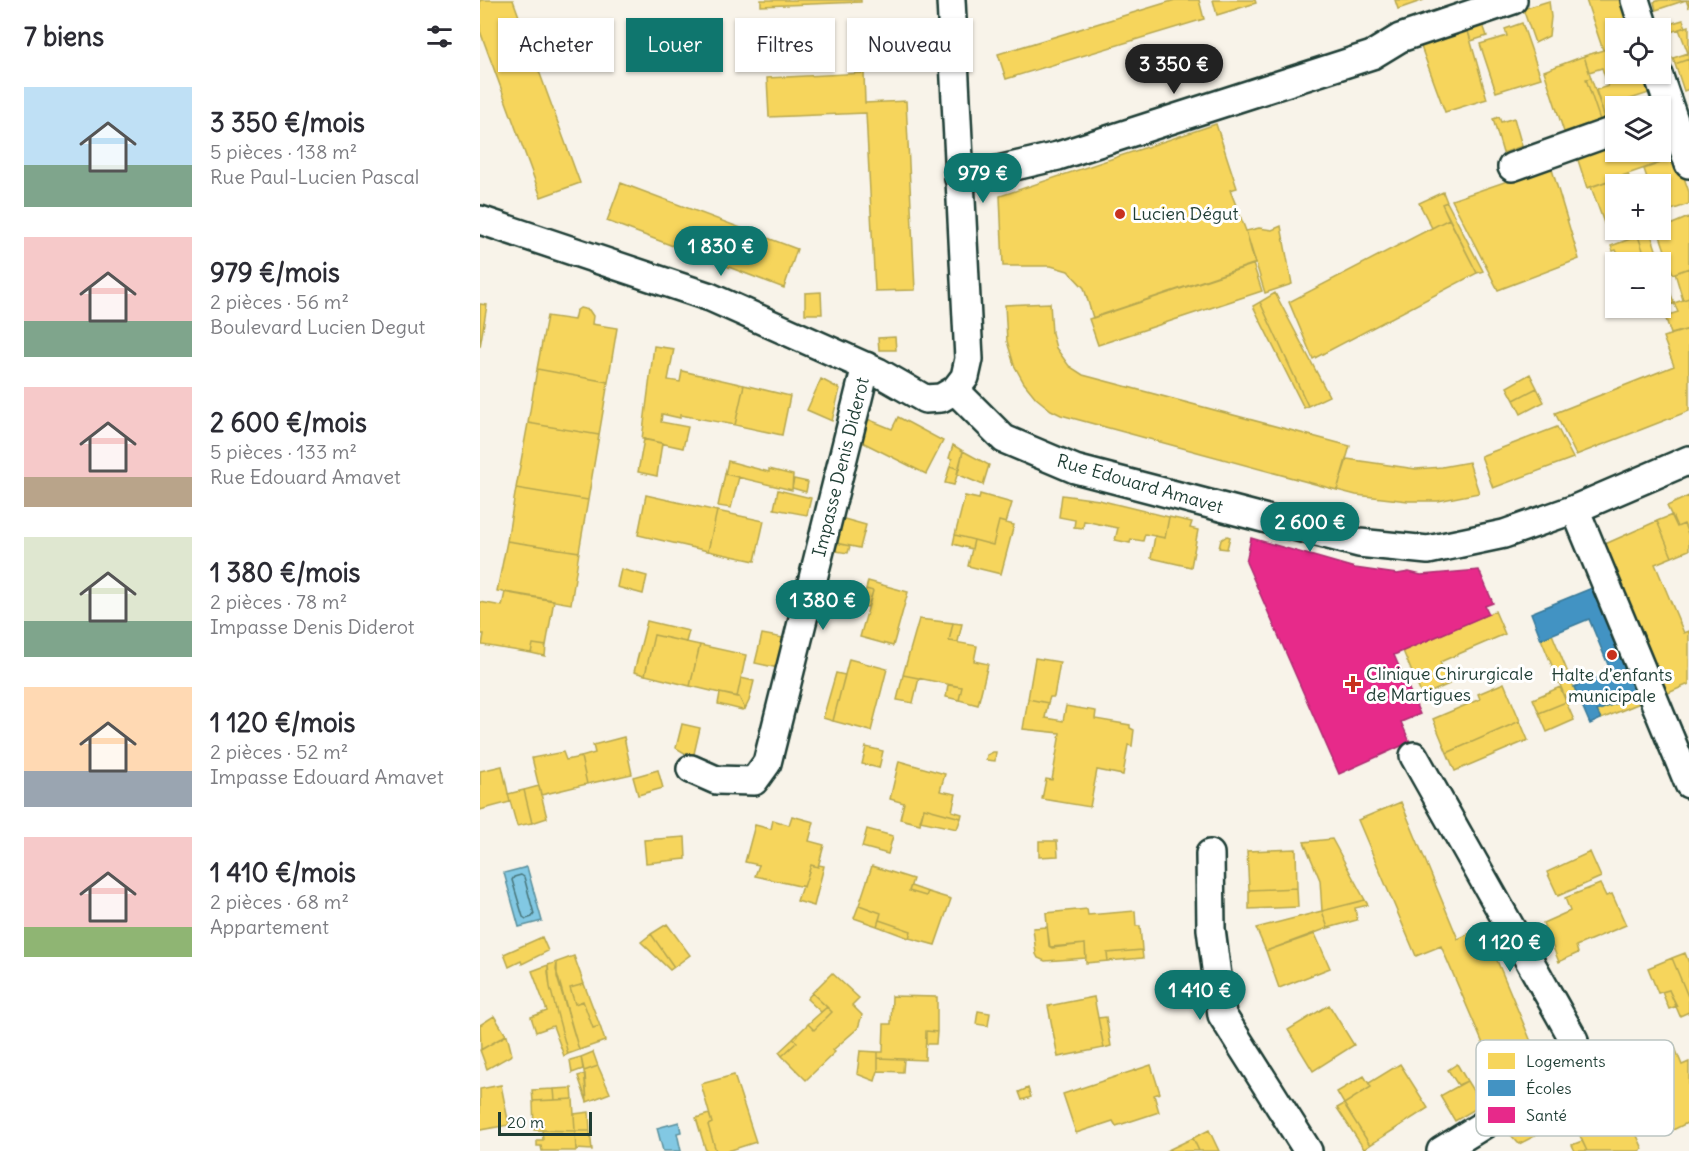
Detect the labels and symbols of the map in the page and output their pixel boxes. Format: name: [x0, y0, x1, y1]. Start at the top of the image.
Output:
pin: 3 350 €: [1119, 44, 1229, 95]
pin: 979 €: [941, 153, 1025, 204]
place label: Lucien Dégut: [1132, 202, 1239, 225]
marker: Lucien Dégut: [1113, 207, 1127, 221]
pin: 1 830 €: [666, 226, 776, 277]
street label: Impasse Denis Diderot: [807, 375, 874, 559]
street label: Rue Edouard Amavet: [1054, 449, 1226, 518]
pin: 2 600 €: [1255, 502, 1365, 553]
pin: 1 380 €: [768, 580, 878, 631]
marker: Halte d'enfants municipale: [1605, 648, 1619, 662]
place label: Clinique Chirurgicale de Martigues: [1366, 662, 1533, 706]
place label: Halte d'enfants municipale: [1551, 663, 1673, 707]
marker: Clinique Chirurgicale de Martigues: [1344, 675, 1362, 693]
pin: 1 120 €: [1455, 922, 1565, 973]
pin: 1 410 €: [1145, 970, 1255, 1021]
legend: [1476, 1040, 1674, 1136]
text: Logements: [1526, 1051, 1606, 1071]
text: Écoles: [1526, 1078, 1572, 1098]
text: Santé: [1526, 1105, 1567, 1125]
scale bar: [498, 1109, 592, 1136]

